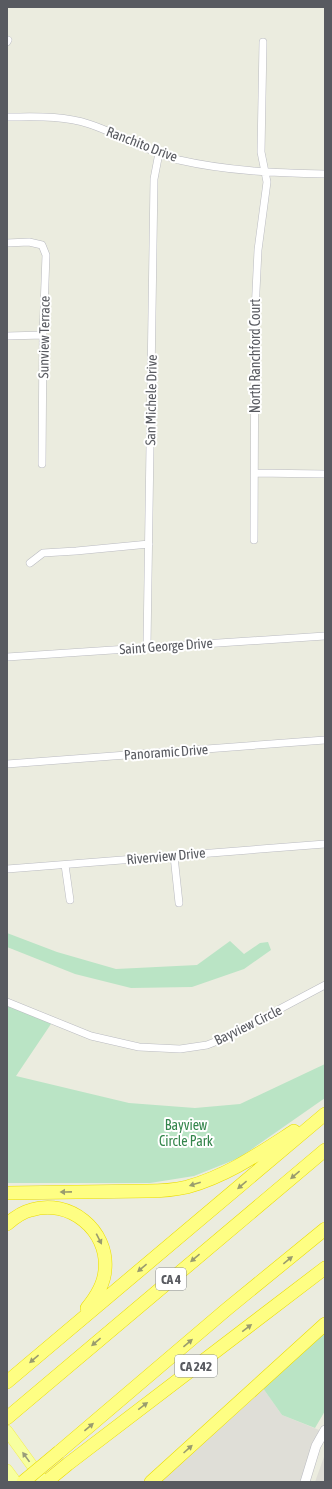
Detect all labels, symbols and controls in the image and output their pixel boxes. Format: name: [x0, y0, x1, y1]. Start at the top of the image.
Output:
street label: Ranchito Drive: [104, 123, 180, 165]
street label: Sunview Terrace: [35, 296, 53, 378]
street label: North Ranchford Court: [247, 299, 263, 413]
street label: San Michele Drive: [142, 354, 160, 446]
street label: Saint George Drive: [119, 635, 213, 657]
street label: Panoramic Drive: [123, 741, 209, 763]
street label: Riverview Drive: [126, 845, 206, 867]
street label: Bayview Circle: [212, 1002, 284, 1048]
park label: Bayview Circle Park: [159, 1117, 213, 1149]
one-way arrow: [290, 1170, 300, 1179]
one-way arrow: [236, 1180, 247, 1189]
one-way arrow: [189, 1181, 201, 1187]
one-way arrow: [59, 1189, 72, 1195]
one-way arrow: [96, 1234, 102, 1245]
one-way arrow: [190, 1254, 201, 1263]
one-way arrow: [283, 1255, 294, 1264]
one-way arrow: [137, 1264, 147, 1273]
road number: CA 4: [156, 1268, 186, 1290]
one-way arrow: [241, 1323, 252, 1332]
one-way arrow: [91, 1338, 101, 1347]
one-way arrow: [183, 1338, 193, 1347]
one-way arrow: [28, 1355, 39, 1364]
road number: CA 242: [175, 1355, 217, 1377]
one-way arrow: [138, 1402, 149, 1410]
one-way arrow: [83, 1422, 94, 1431]
one-way arrow: [183, 1444, 193, 1454]
one-way arrow: [22, 1451, 30, 1462]

